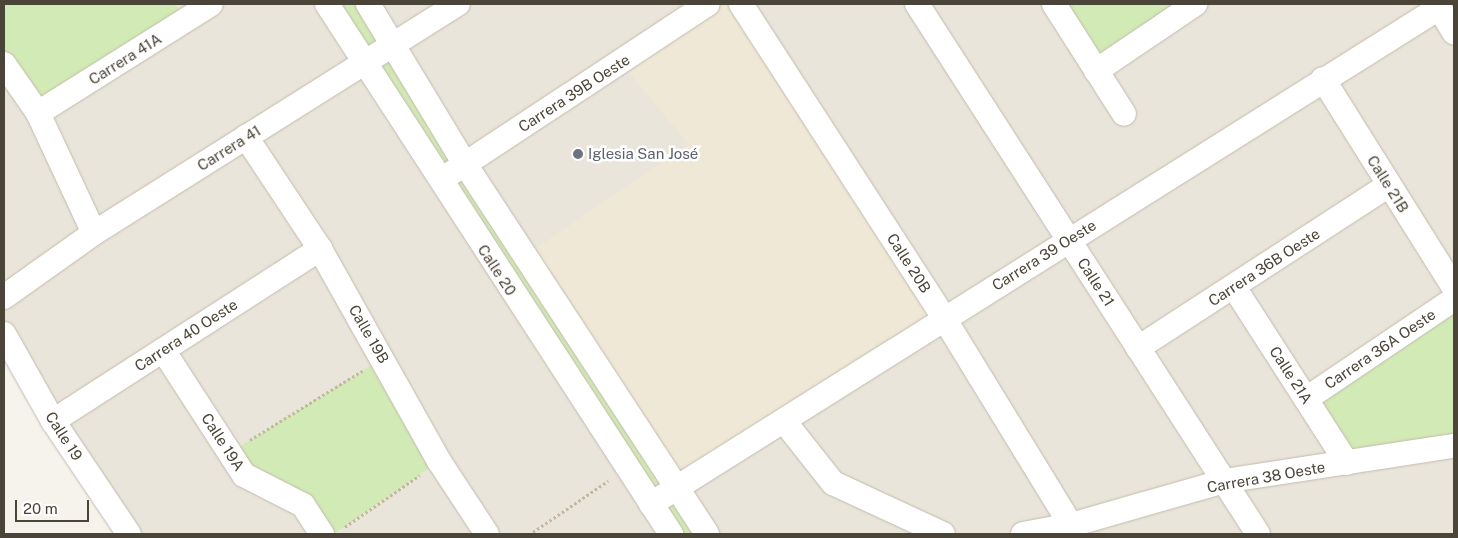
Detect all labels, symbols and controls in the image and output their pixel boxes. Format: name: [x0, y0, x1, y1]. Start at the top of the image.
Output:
street label: Carrera 41A: [85, 30, 165, 88]
street label: Carrera 39B Oeste: [515, 50, 633, 136]
street label: Carrera 41: [194, 121, 264, 175]
place label: Iglesia San José: [588, 145, 698, 163]
marker: Iglesia San José: [572, 148, 584, 160]
street label: Calle 21B: [1363, 152, 1413, 216]
street label: Carrera 39 Oeste: [989, 216, 1099, 294]
street label: Carrera 36B Oeste: [1205, 224, 1323, 310]
street label: Calle 20B: [883, 230, 935, 296]
street label: Calle 20: [474, 241, 520, 299]
street label: Calle 21: [1074, 254, 1118, 310]
street label: Carrera 40 Oeste: [131, 295, 241, 375]
street label: Calle 19B: [345, 301, 393, 367]
street label: Carrera 36A Oeste: [1321, 305, 1439, 393]
street label: Calle 21A: [1266, 343, 1316, 407]
street label: Calle 19: [42, 408, 86, 464]
street label: Calle 19A: [198, 410, 248, 474]
street label: Carrera 38 Oeste: [1205, 458, 1327, 496]
scale bar: [18, 490, 91, 522]
text: 20 m: [23, 500, 58, 517]

